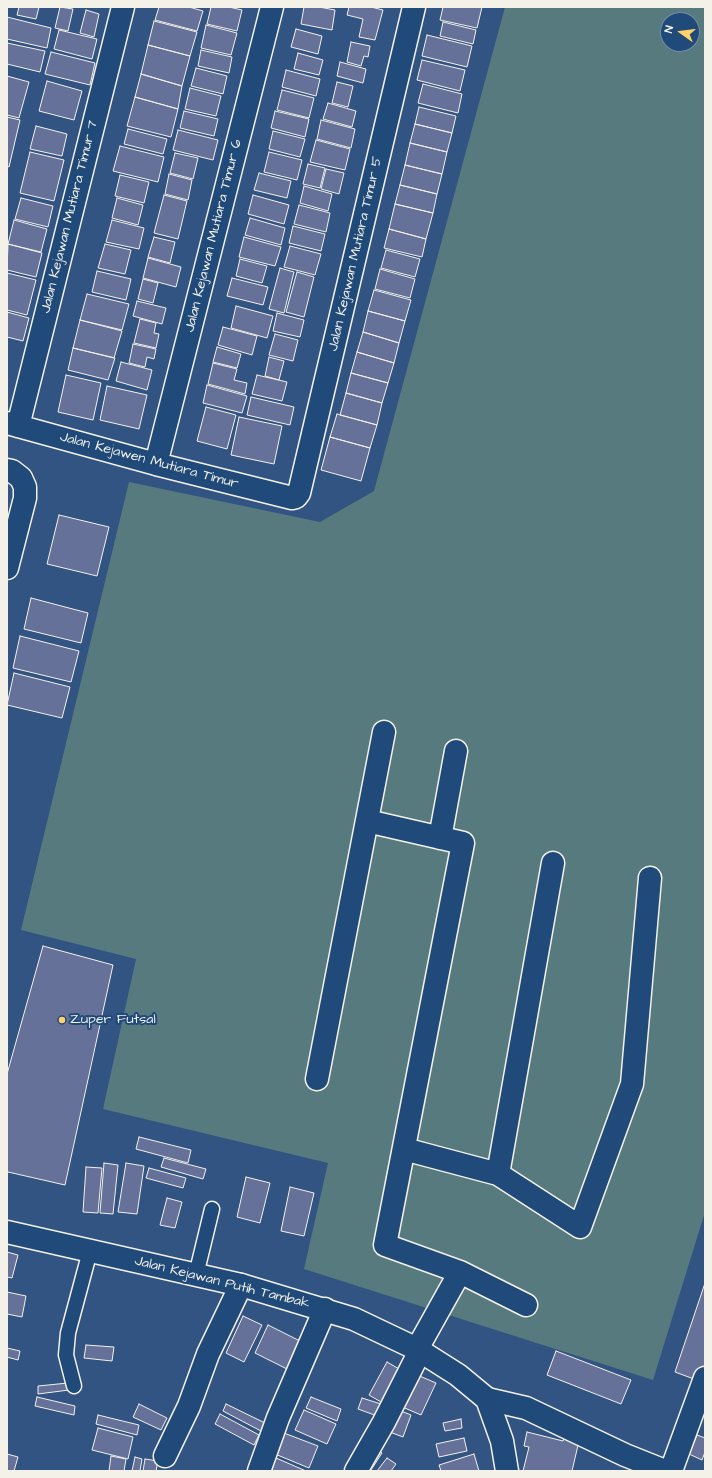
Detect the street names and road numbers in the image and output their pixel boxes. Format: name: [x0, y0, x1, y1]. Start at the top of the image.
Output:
street label: Jalan Kejawan Mutiara Timur 7: [38, 119, 102, 315]
street label: Jalan Kejawan Mutiara Timur 6: [182, 138, 246, 334]
street label: Jalan Kejawan Mutiara Timur 5: [325, 155, 387, 353]
street label: Jalan Kejawen Mutiara Timur: [58, 429, 240, 493]
street label: Jalan Kejawan Putih Tambak: [133, 1253, 311, 1313]

